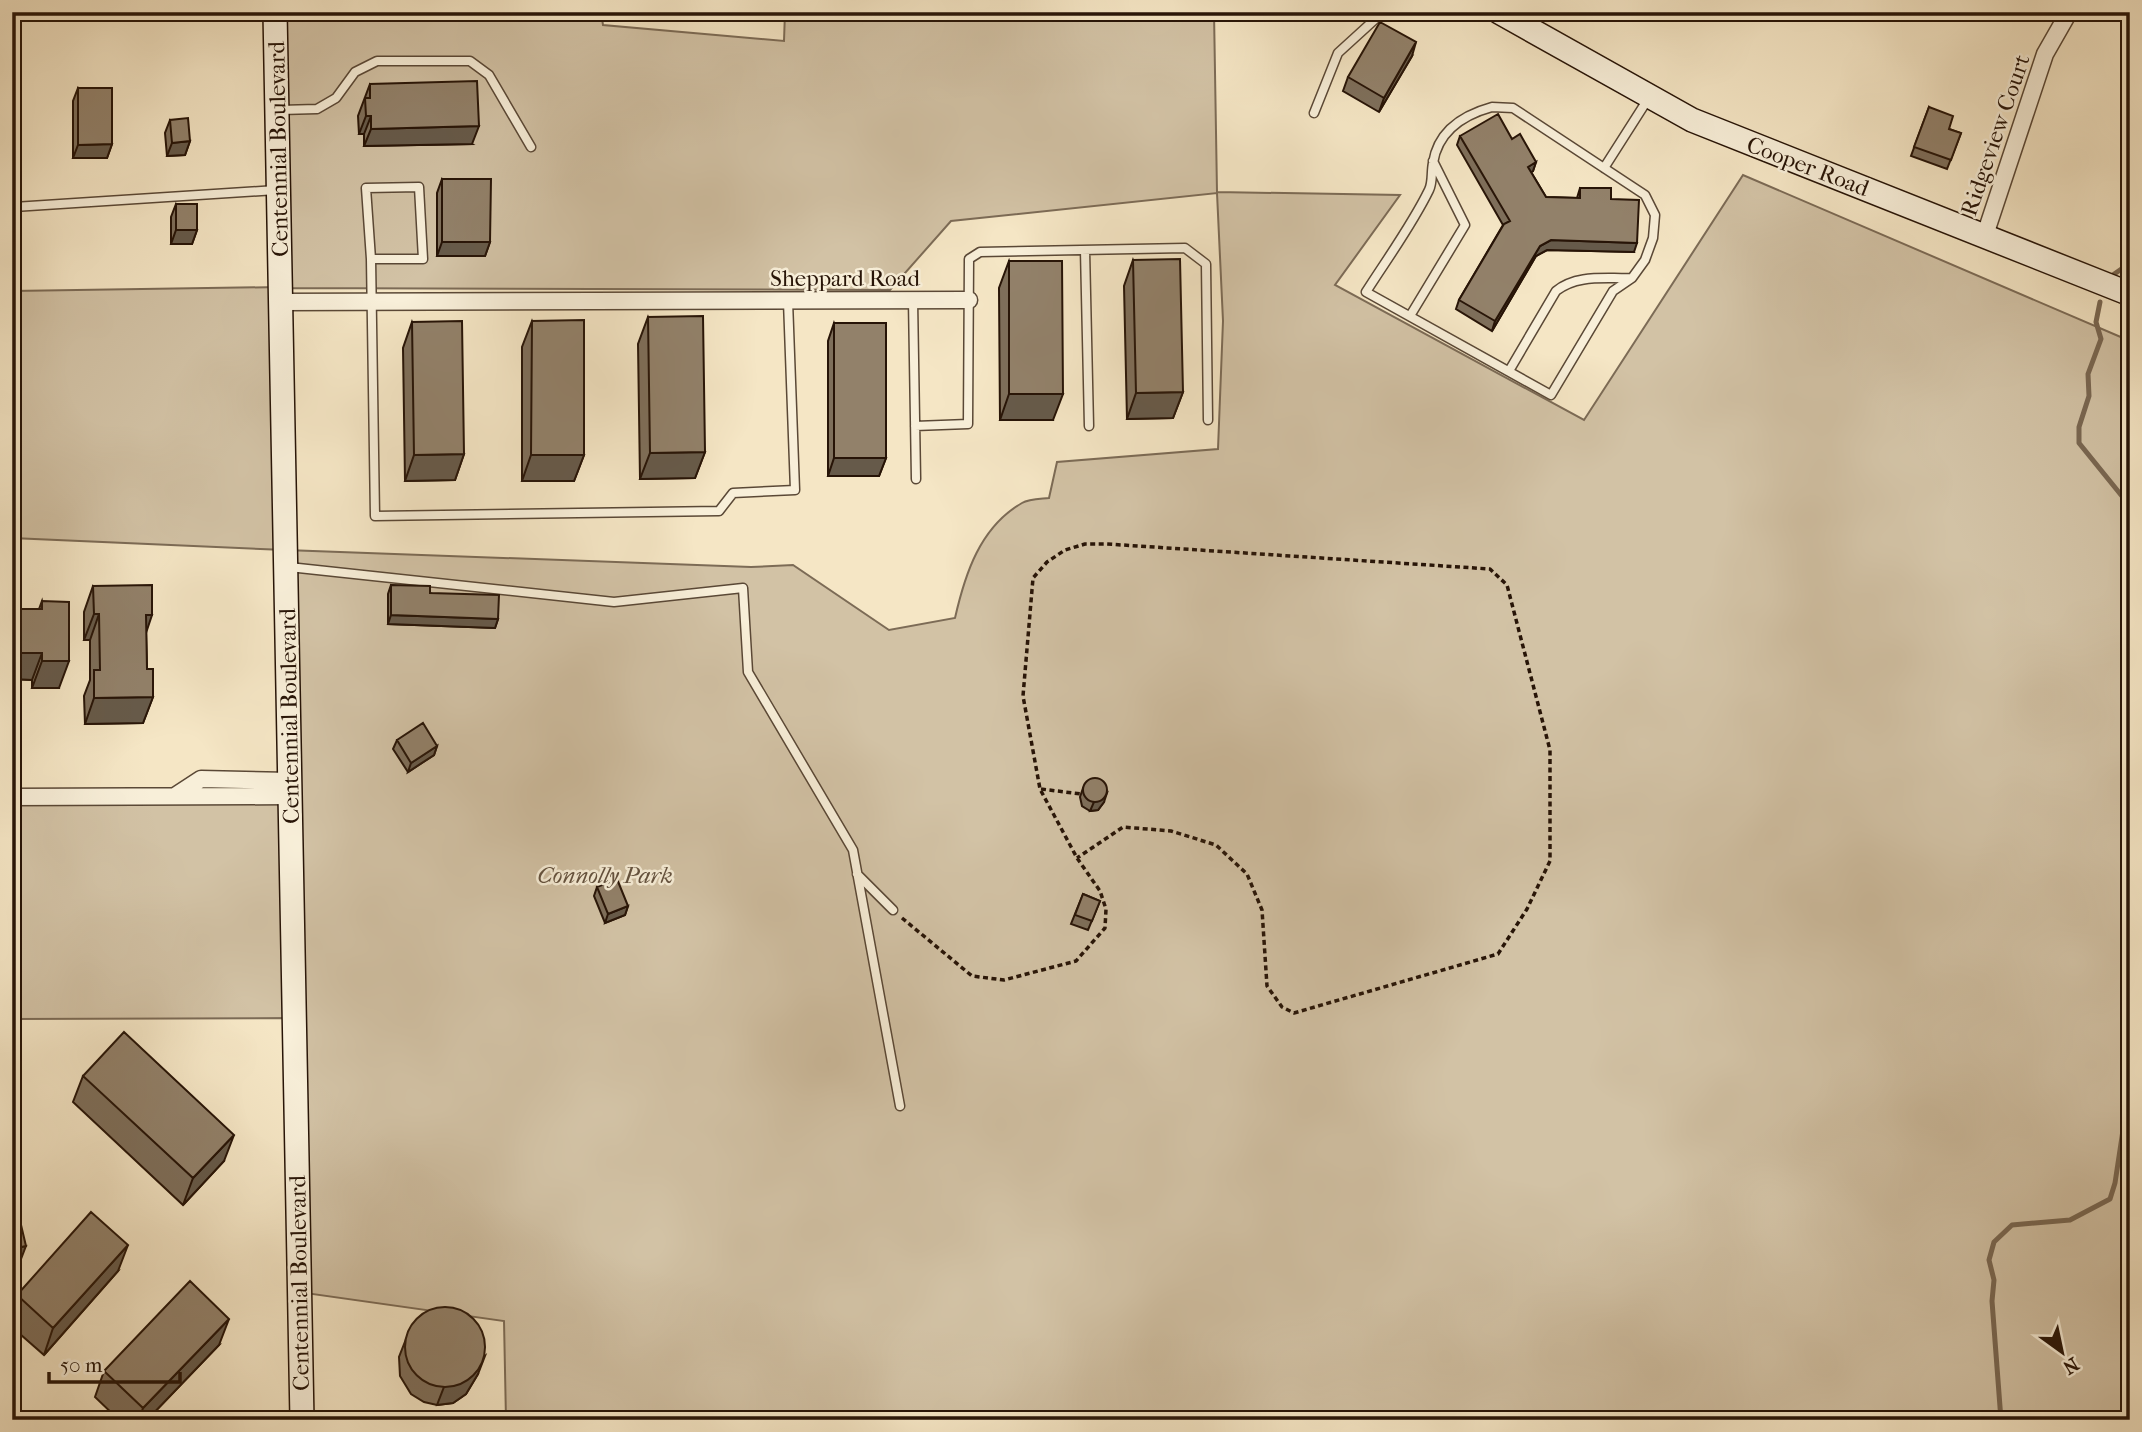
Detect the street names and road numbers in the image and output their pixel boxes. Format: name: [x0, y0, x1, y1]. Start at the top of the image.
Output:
street label: Centennial Boulevard: [263, 40, 294, 257]
street label: Ridgeview Court: [1955, 51, 2036, 219]
street label: Cooper Road: [1743, 131, 1873, 202]
street label: Sheppard Road: [770, 265, 920, 292]
street label: Centennial Boulevard: [274, 607, 305, 824]
street label: Centennial Boulevard: [284, 1174, 315, 1391]

